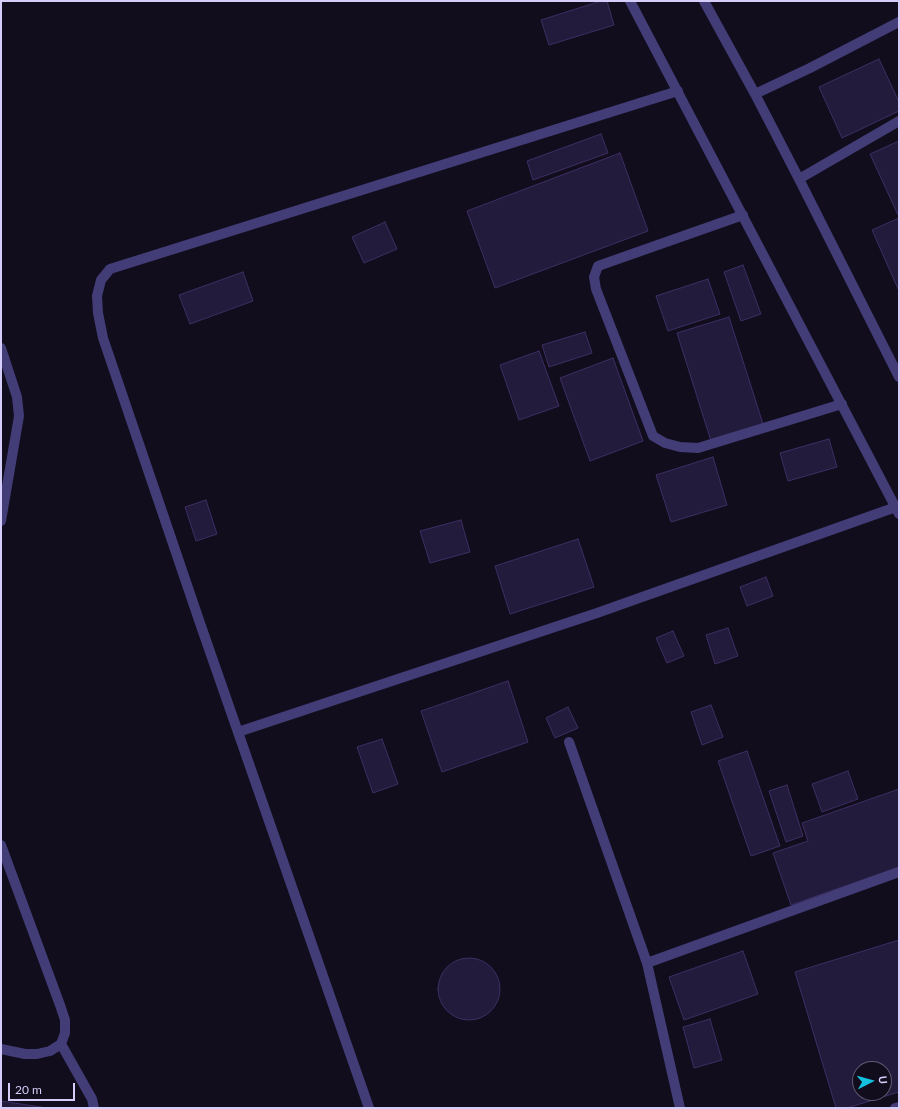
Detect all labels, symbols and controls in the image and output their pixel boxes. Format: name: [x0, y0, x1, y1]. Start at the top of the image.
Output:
north arrow: [852, 1061, 892, 1101]
scale bar: [10, 1075, 77, 1101]
text: U: [877, 1075, 890, 1085]
text: 20 m: [15, 1082, 42, 1097]

